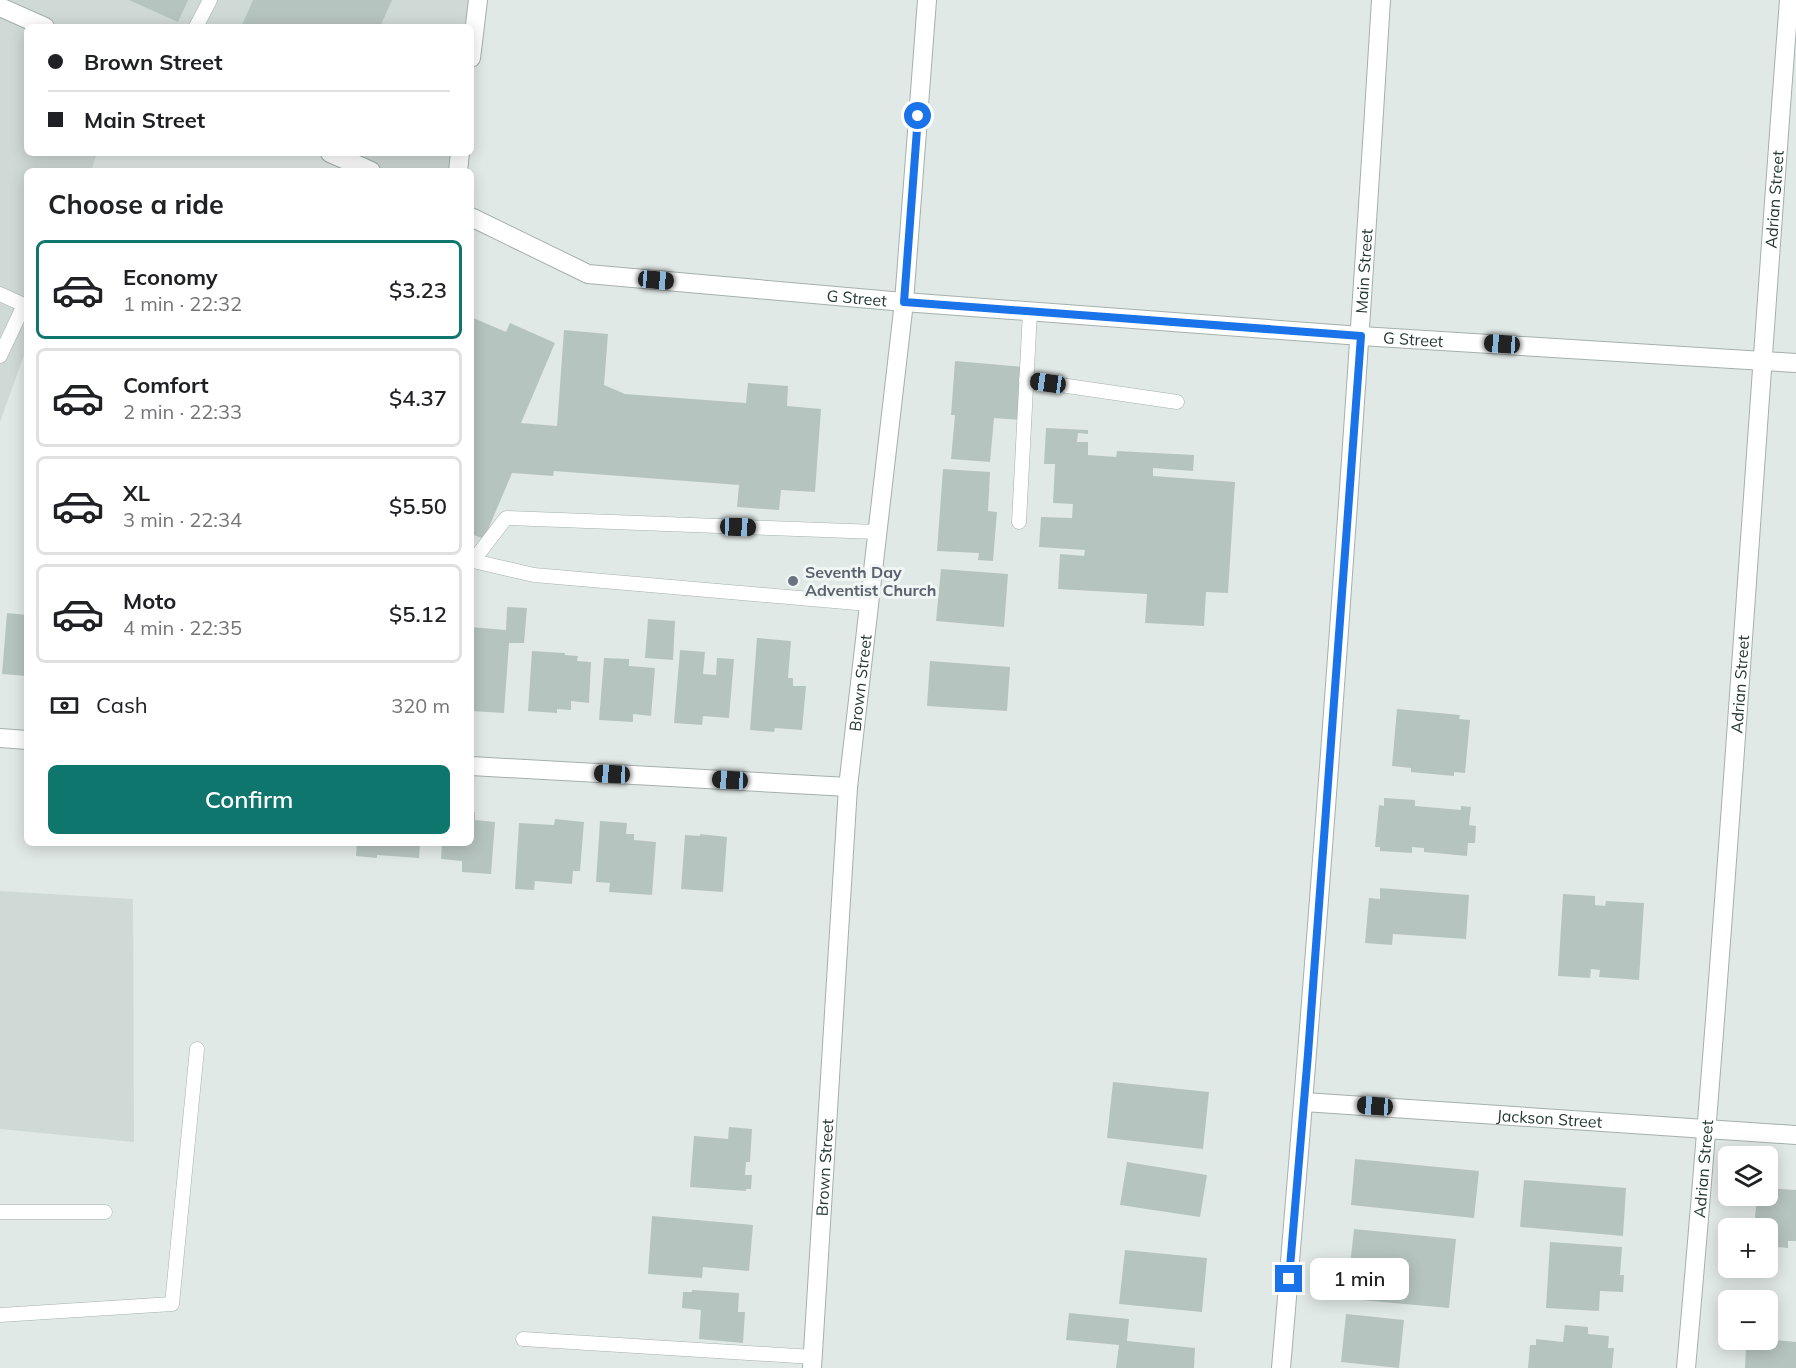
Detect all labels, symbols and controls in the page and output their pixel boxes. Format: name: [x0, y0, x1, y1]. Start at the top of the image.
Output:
text: Brown Street: [84, 48, 222, 76]
route start: [904, 102, 931, 129]
text: Main Street: [84, 106, 205, 134]
street label: Adrian Street: [1761, 149, 1788, 249]
text: Choose a ride: [48, 187, 224, 221]
street label: Main Street: [1351, 228, 1377, 314]
icon: car: [51, 263, 105, 317]
text: Economy: [123, 263, 218, 291]
car: [637, 269, 675, 291]
text: $3.23: [389, 276, 447, 304]
street label: G Street: [826, 285, 888, 310]
text: 1 min · 22:32: [123, 291, 242, 316]
street label: G Street: [1383, 327, 1444, 351]
car: [1483, 334, 1521, 354]
icon: car: [51, 371, 105, 425]
text: Comfort: [123, 371, 209, 399]
car: [1029, 372, 1067, 394]
text: $4.37: [389, 384, 447, 412]
text: 2 min · 22:33: [123, 399, 242, 424]
icon: car: [51, 479, 105, 533]
text: XL: [123, 479, 150, 507]
text: $5.50: [389, 492, 447, 520]
text: 3 min · 22:34: [123, 507, 242, 532]
car: [720, 517, 756, 537]
place label: Seventh Day Adventist Church: [805, 562, 936, 600]
marker: Seventh Day Adventist Church: [786, 574, 800, 588]
icon: car: [51, 587, 105, 641]
text: Moto: [123, 587, 176, 615]
text: $5.12: [389, 600, 447, 628]
text: 4 min · 22:35: [123, 615, 242, 640]
street label: Brown Street: [845, 633, 876, 732]
street label: Adrian Street: [1726, 634, 1753, 734]
icon: cash: [48, 689, 81, 722]
text: Cash: [96, 691, 148, 719]
text: 320 m: [391, 693, 450, 718]
car: [594, 764, 630, 784]
button: Confirm: [48, 765, 450, 834]
car: [712, 770, 748, 790]
car: [1356, 1096, 1394, 1116]
street label: Jackson Street: [1496, 1105, 1603, 1132]
street label: Brown Street: [811, 1118, 837, 1217]
street label: Adrian Street: [1689, 1119, 1717, 1219]
map controls: [1718, 1146, 1778, 1350]
button: layers: [1718, 1146, 1778, 1206]
button: +: [1718, 1218, 1778, 1278]
callout: 1 min: [1310, 1258, 1409, 1300]
route end: [1275, 1265, 1302, 1292]
text: 1 min: [1334, 1266, 1385, 1291]
button: −: [1718, 1290, 1778, 1350]

